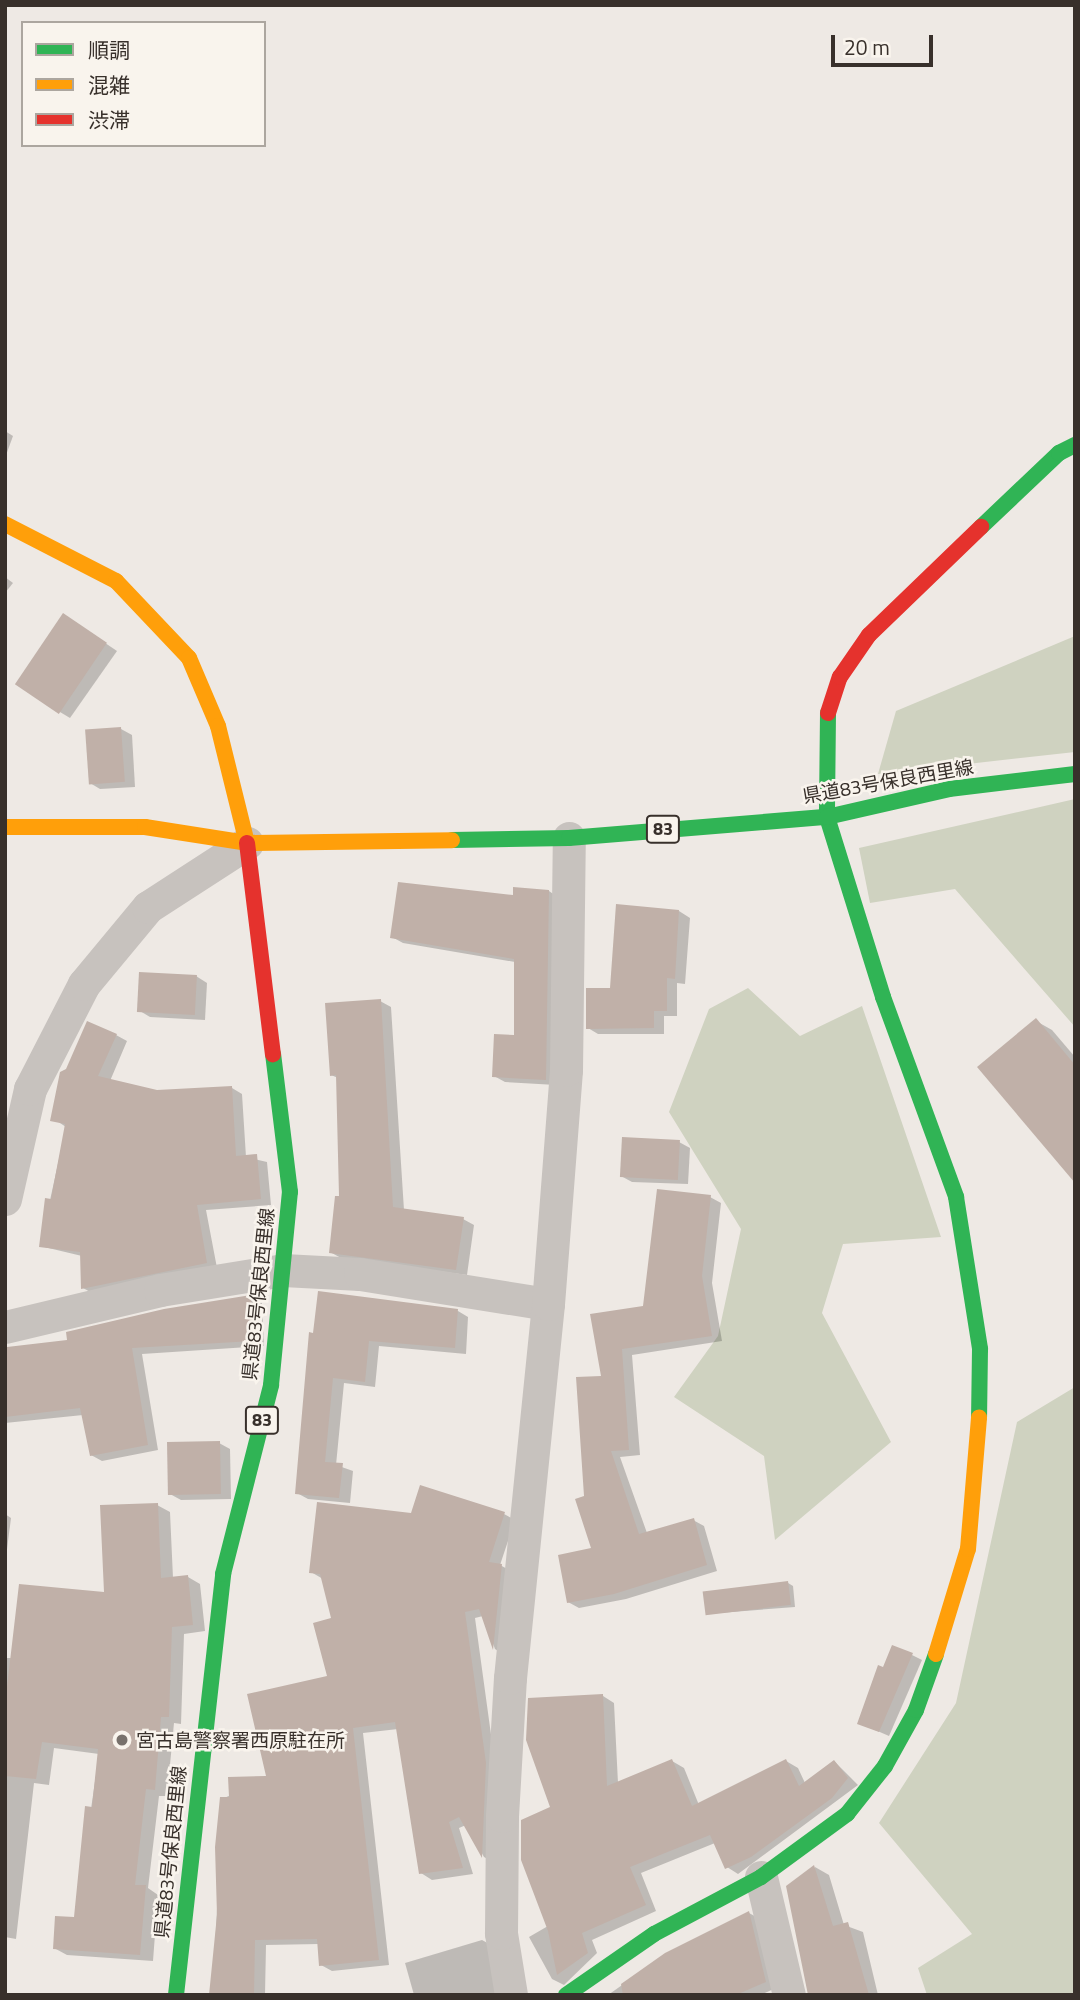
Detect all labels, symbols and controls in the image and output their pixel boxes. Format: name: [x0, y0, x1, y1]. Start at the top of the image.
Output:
legend: [21, 21, 266, 147]
scale bar: [835, 21, 936, 65]
text: 20 m: [844, 31, 890, 63]
text: 順調: [88, 34, 130, 66]
text: 混雑: [88, 69, 130, 101]
text: 渋滞: [88, 104, 130, 136]
street label: 県道83号保良西里線: [801, 755, 975, 807]
road number: 83: [646, 814, 680, 844]
street label: 県道83号保良西里線: [238, 1207, 278, 1381]
road number: 83: [244, 1406, 280, 1434]
place label: 宮古島警察署西原駐在所: [136, 1729, 345, 1751]
marker: 宮古島警察署西原駐在所: [114, 1732, 130, 1748]
street label: 県道83号保良西里線: [150, 1765, 190, 1939]

